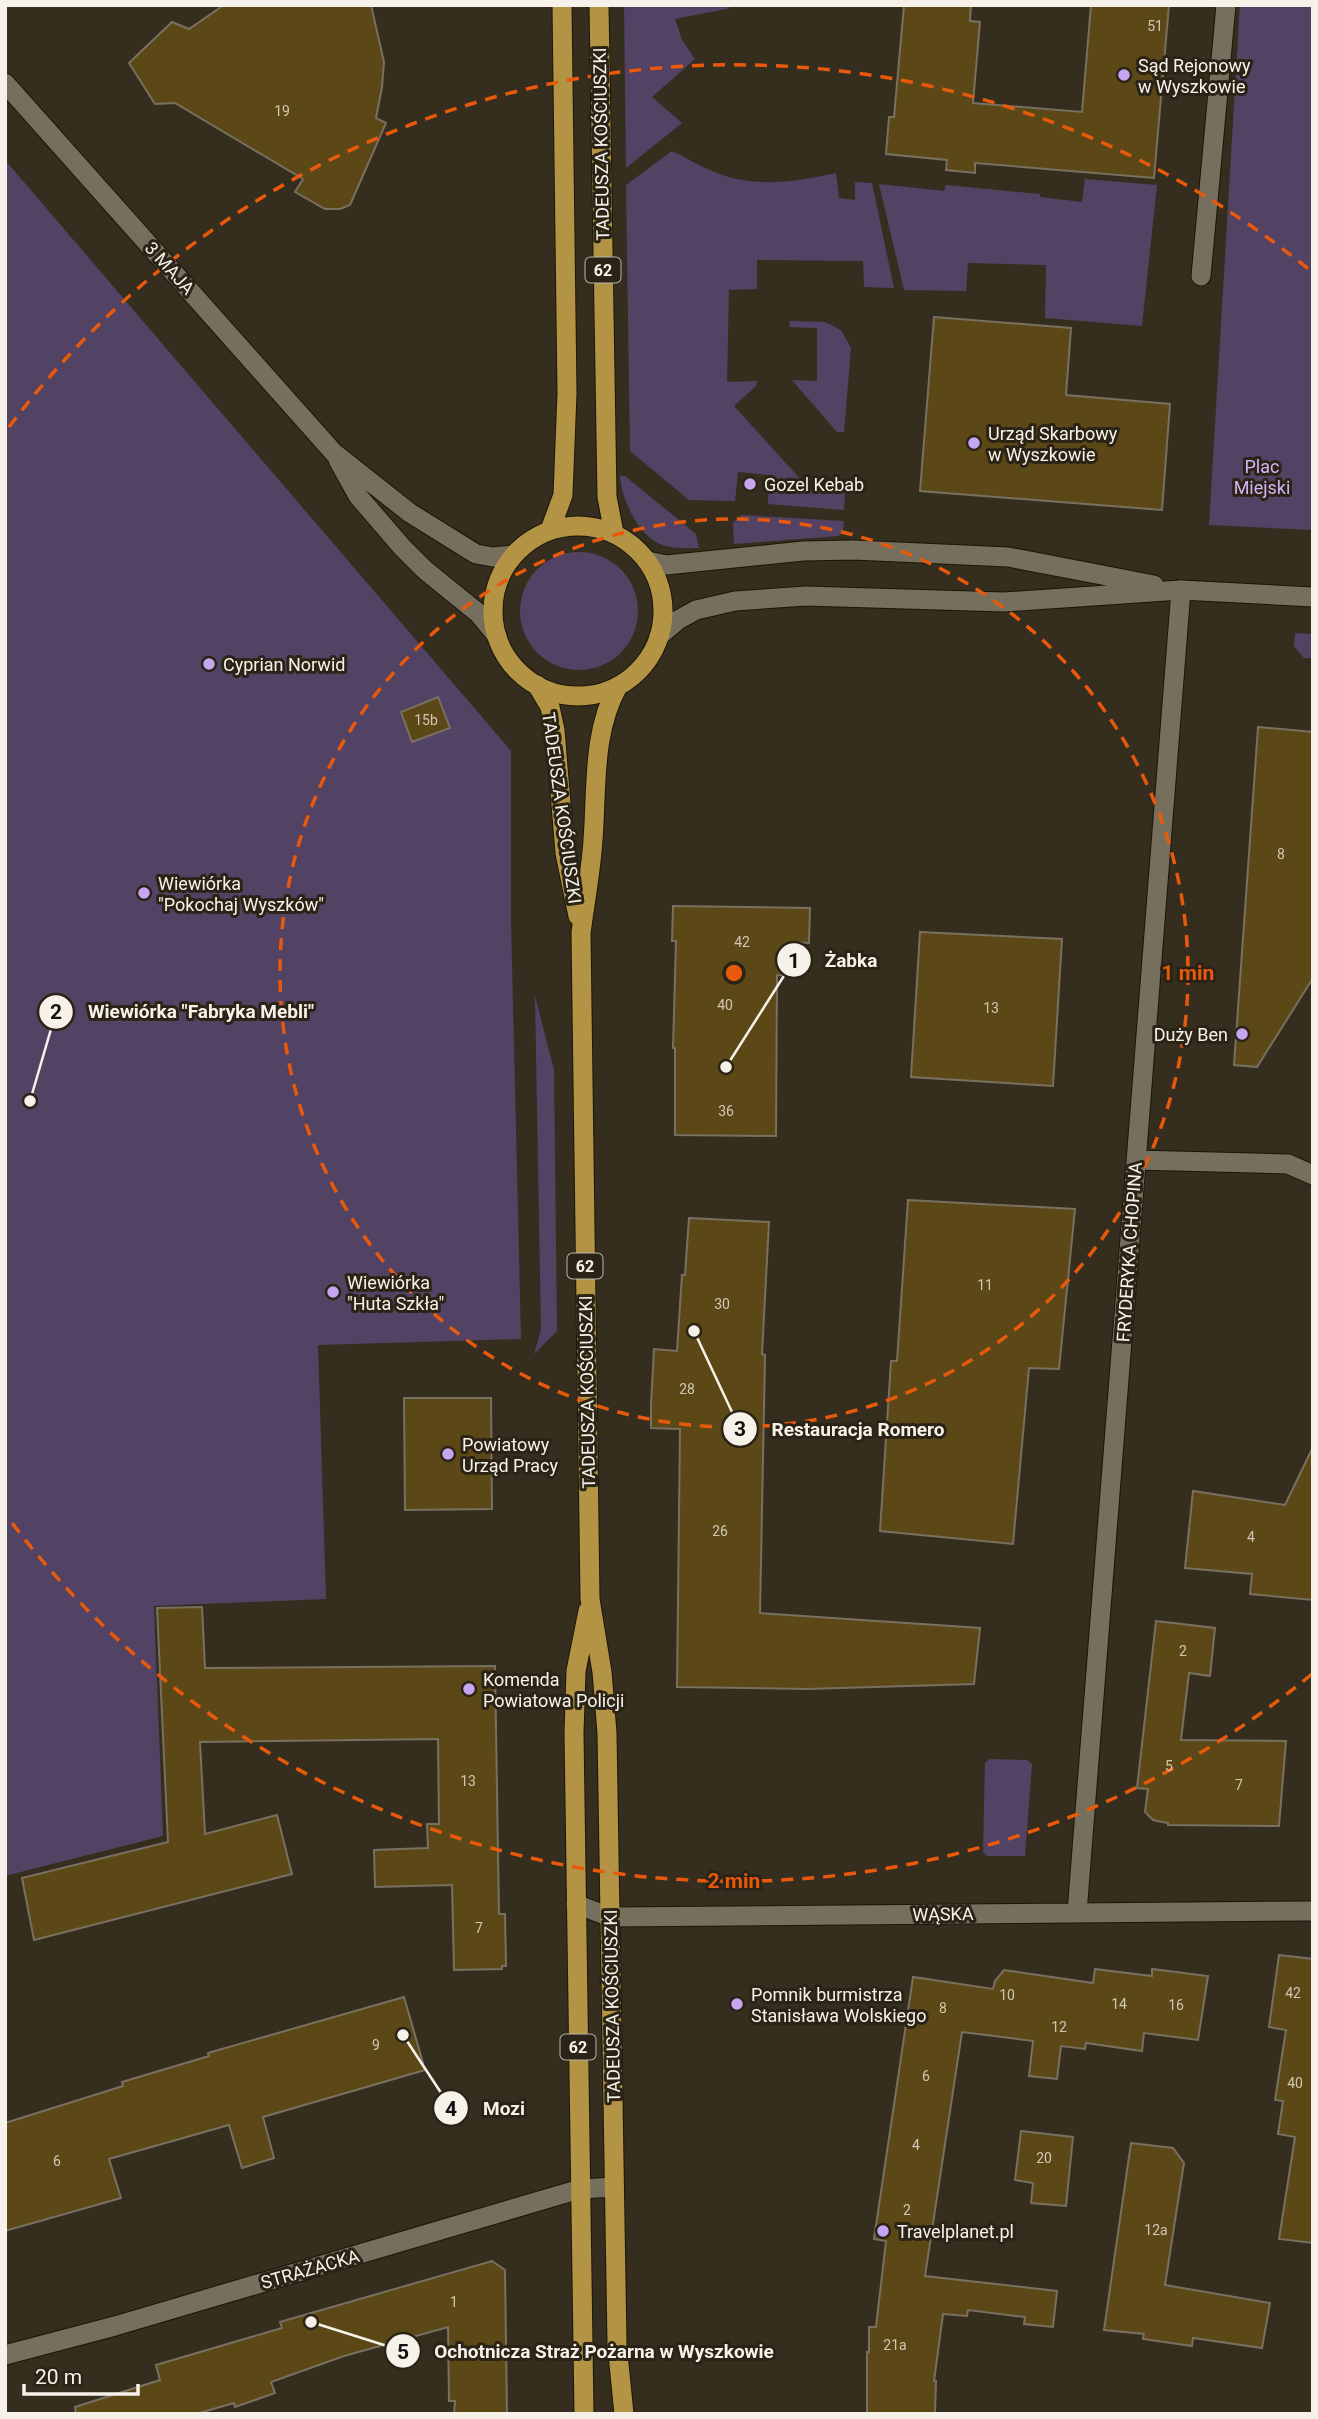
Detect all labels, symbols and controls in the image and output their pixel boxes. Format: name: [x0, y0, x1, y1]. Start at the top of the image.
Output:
house number: 51: [1147, 18, 1163, 34]
street label: TADEUSZA KOŚCIUSZKI: [589, 47, 613, 241]
place label: Sąd Rejonowy w Wyszkowie: [1138, 55, 1251, 97]
marker: Sąd Rejonowy w Wyszkowie: [1116, 67, 1132, 83]
house number: 19: [274, 103, 290, 119]
street label: 3 MAJA: [141, 237, 199, 299]
road number: 62: [586, 258, 620, 282]
place label: Urząd Skarbowy w Wyszkowie: [988, 423, 1118, 465]
marker: Urząd Skarbowy w Wyszkowie: [966, 435, 982, 451]
park label: Plac Miejski: [1234, 456, 1290, 498]
place label: Gozel Kebab: [764, 474, 864, 495]
marker: Gozel Kebab: [742, 476, 758, 492]
place label: Cyprian Norwid: [223, 654, 345, 675]
marker: Cyprian Norwid: [201, 656, 217, 672]
street label: TADEUSZA KOŚCIUSZKI: [538, 711, 586, 905]
house number: 15b: [414, 712, 438, 728]
house number: 8: [1277, 846, 1285, 862]
place label: Wiewiórka "Pokochaj Wyszków": [158, 873, 324, 915]
marker: Wiewiórka "Pokochaj Wyszków": [136, 885, 152, 901]
house number: 42: [734, 934, 750, 950]
callout: Żabka: [776, 940, 892, 980]
text: 1: [788, 949, 800, 973]
text: Żabka: [825, 949, 877, 972]
centre of rings: [722, 961, 746, 985]
text: 1 min: [1162, 961, 1214, 985]
callout: Wiewiórka "Fabryka Mebli": [39, 992, 328, 1032]
house number: 40: [717, 997, 733, 1013]
text: 2: [50, 1000, 62, 1024]
text: Wiewiórka "Fabryka Mebli": [88, 1000, 314, 1023]
house number: 13: [983, 1000, 999, 1016]
place label: Duży Ben: [1154, 1024, 1228, 1045]
marker: Duży Ben: [1234, 1026, 1250, 1042]
house number: 36: [718, 1103, 734, 1119]
street label: FRYDERYKA CHOPINA: [1112, 1161, 1146, 1343]
road number: 62: [568, 1254, 602, 1278]
place label: Wiewiórka "Huta Szkła": [347, 1272, 444, 1314]
house number: 11: [977, 1277, 993, 1293]
marker: Wiewiórka "Huta Szkła": [325, 1284, 341, 1300]
street label: TADEUSZA KOŚCIUSZKI: [575, 1295, 599, 1489]
house number: 30: [714, 1296, 730, 1312]
house number: 28: [679, 1381, 695, 1397]
callout: Restauracja Romero: [722, 1409, 958, 1449]
text: 3: [734, 1417, 746, 1441]
text: Restauracja Romero: [772, 1418, 945, 1441]
place label: Powiatowy Urząd Pracy: [462, 1434, 558, 1476]
marker: Powiatowy Urząd Pracy: [440, 1446, 456, 1462]
house number: 26: [712, 1523, 728, 1539]
house number: 4: [1247, 1529, 1255, 1545]
house number: 2: [1179, 1643, 1187, 1659]
place label: Komenda Powiatowa Policji: [483, 1669, 624, 1711]
marker: Komenda Powiatowa Policji: [461, 1681, 477, 1697]
house number: 5: [1165, 1758, 1173, 1774]
house number: 13: [460, 1773, 476, 1789]
house number: 7: [1235, 1777, 1243, 1793]
text: 2 min: [708, 1869, 760, 1893]
street label: WĄSKA: [912, 1903, 974, 1925]
street label: TADEUSZA KOŚCIUSZKI: [600, 1909, 624, 2103]
house number: 7: [475, 1920, 483, 1936]
place label: Pomnik burmistrza Stanisława Wolskiego: [751, 1984, 926, 2026]
house number: 42: [1285, 1985, 1301, 2001]
house number: 10: [999, 1987, 1015, 2003]
marker: Pomnik burmistrza Stanisława Wolskiego: [729, 1996, 745, 2012]
house number: 14: [1111, 1996, 1127, 2012]
house number: 16: [1168, 1997, 1184, 2013]
house number: 8: [939, 2000, 947, 2016]
house number: 12: [1051, 2019, 1067, 2035]
road number: 62: [560, 2035, 596, 2060]
house number: 9: [372, 2037, 380, 2053]
house number: 6: [922, 2068, 930, 2084]
house number: 40: [1287, 2075, 1303, 2091]
callout: Mozi: [434, 2088, 539, 2128]
text: 4: [445, 2097, 457, 2121]
text: Mozi: [483, 2097, 525, 2120]
house number: 4: [912, 2137, 920, 2153]
house number: 20: [1036, 2150, 1052, 2166]
house number: 6: [53, 2153, 61, 2169]
house number: 2: [903, 2202, 911, 2218]
place label: Travelplanet.pl: [897, 2221, 1014, 2242]
house number: 12a: [1144, 2222, 1168, 2238]
marker: Travelplanet.pl: [875, 2223, 891, 2239]
street label: STRAŻACKA: [258, 2245, 362, 2293]
house number: 1: [450, 2294, 458, 2310]
callout: Ochotnicza Straż Pożarna w Wyszkowie: [385, 2331, 788, 2371]
house number: 21a: [883, 2337, 907, 2353]
text: 5: [397, 2340, 409, 2364]
text: Ochotnicza Straż Pożarna w Wyszkowie: [434, 2340, 774, 2363]
scale bar: [24, 2352, 138, 2396]
text: 20 m: [35, 2365, 82, 2389]

